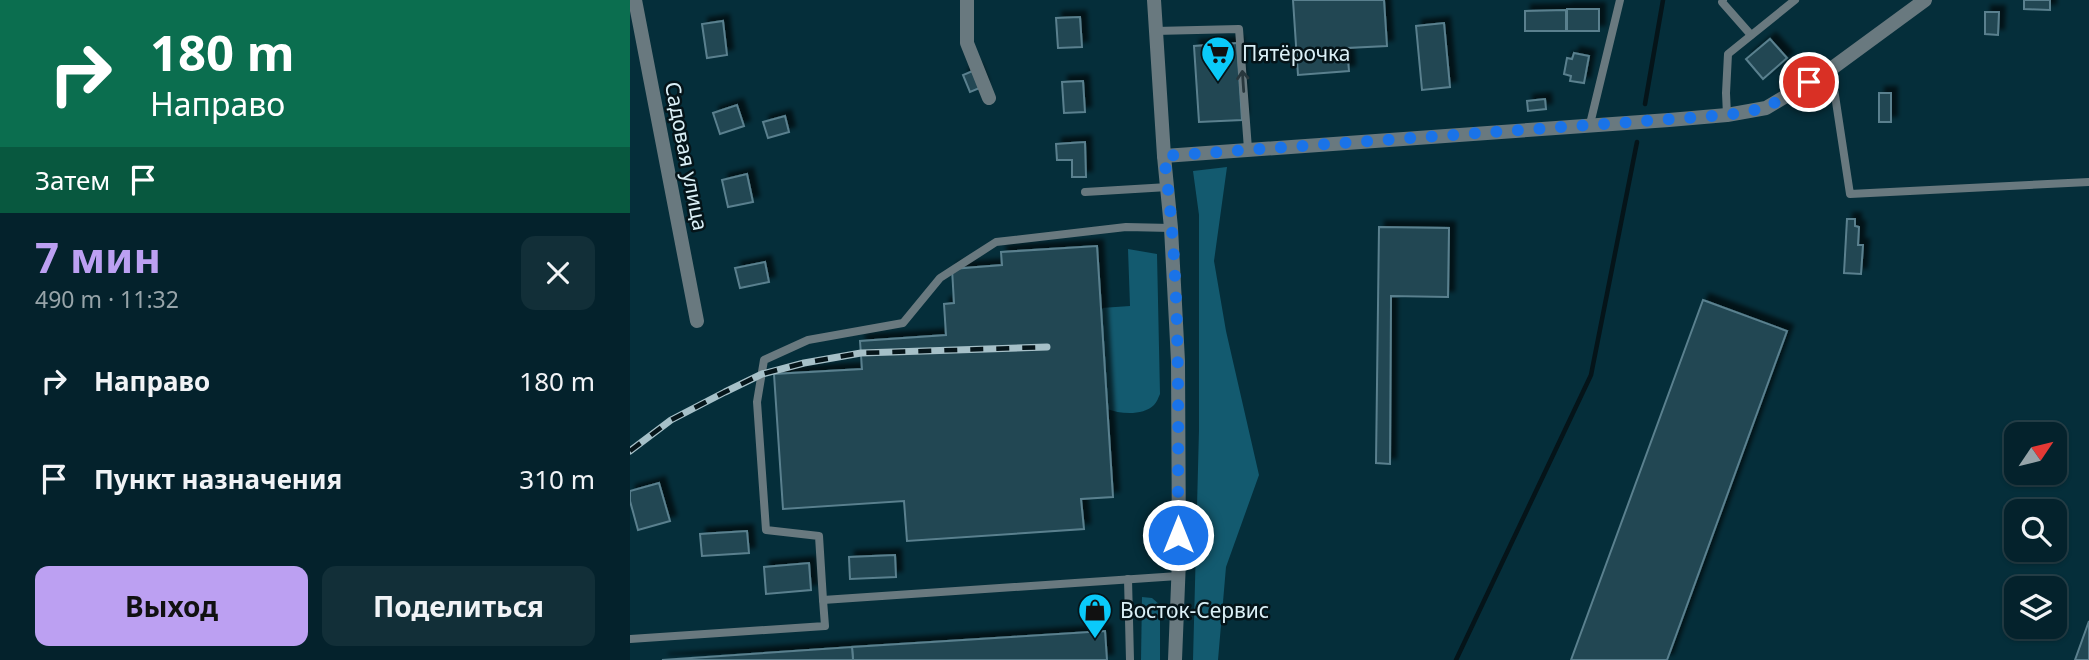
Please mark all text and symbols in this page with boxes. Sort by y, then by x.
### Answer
text: 180 m [150,19,295,85]
icon: right [35,28,126,119]
supermarket icon: Пятёрочка [1199,34,1237,83]
place label: Пятёрочка [1242,39,1350,67]
pin [1779,52,1839,112]
icon: arrive [1790,63,1828,101]
one-way arrow [1236,70,1249,93]
street label: Садовая улица [659,79,715,233]
text: Направо [150,82,285,125]
icon: arrive [124,161,162,199]
text: Затем [35,162,110,198]
text: 7 мин [35,228,161,285]
button: close [521,236,595,310]
text: 490 m · 11:32 [35,283,179,315]
icon: right [35,362,73,400]
text: Направо [94,363,210,399]
text: 180 m [519,363,595,399]
north arrow [2004,422,2067,485]
map controls [2004,422,2067,639]
icon: arrive [35,460,73,498]
text: Пункт назначения [94,461,342,497]
text: 310 m [519,461,595,497]
position arrow [1141,498,1215,572]
button: search [2004,499,2067,562]
button: Выход [35,566,308,646]
button: Поделиться [322,566,595,646]
button: layers [2004,576,2067,639]
shop icon: Восток-Сервис [1076,591,1114,640]
place label: Восток-Сервис [1120,596,1269,624]

